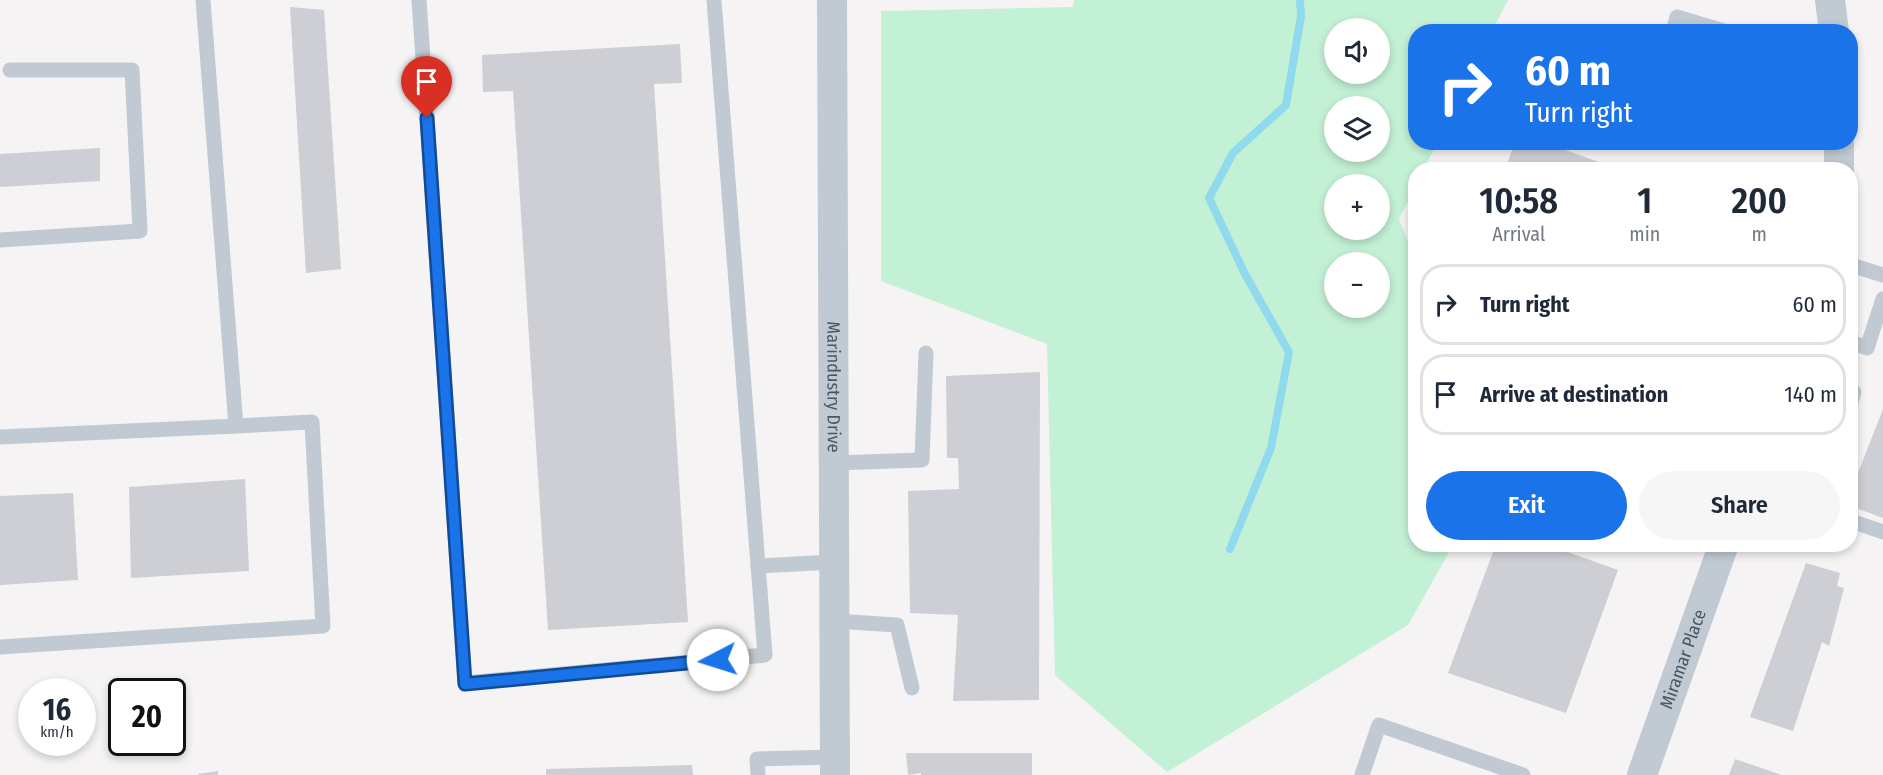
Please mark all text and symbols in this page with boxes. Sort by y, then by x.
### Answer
map controls [1324,18,1390,318]
button: sound [1324,18,1390,84]
text: 60 m [1525,46,1611,96]
icon: right [1426,48,1504,126]
pin [401,56,452,118]
icon: arrive [410,65,443,98]
button: layers [1324,96,1390,162]
text: Turn right [1525,97,1633,129]
button: + [1324,174,1390,240]
text: 10:58 [1479,179,1558,223]
text: 1 [1637,179,1652,223]
text: 200 [1731,179,1787,223]
text: Arrival [1492,222,1545,246]
text: min [1629,222,1660,246]
text: m [1751,222,1767,246]
button: − [1324,252,1390,318]
icon: right [1429,288,1462,321]
text: Turn right [1480,291,1569,318]
text: 60 m [1793,291,1837,318]
street label: Marindustry Drive [822,321,845,453]
icon: arrive [1429,378,1462,411]
text: Arrive at destination [1480,381,1668,408]
text: 140 m [1784,381,1837,408]
button: Exit [1426,471,1627,540]
button: Share [1639,471,1840,540]
street label: Miramar Place [1655,606,1711,712]
position arrow [686,628,750,692]
speed limit sign: 20 [108,678,186,756]
text: 16 [43,692,71,728]
text: km/h [40,723,74,741]

